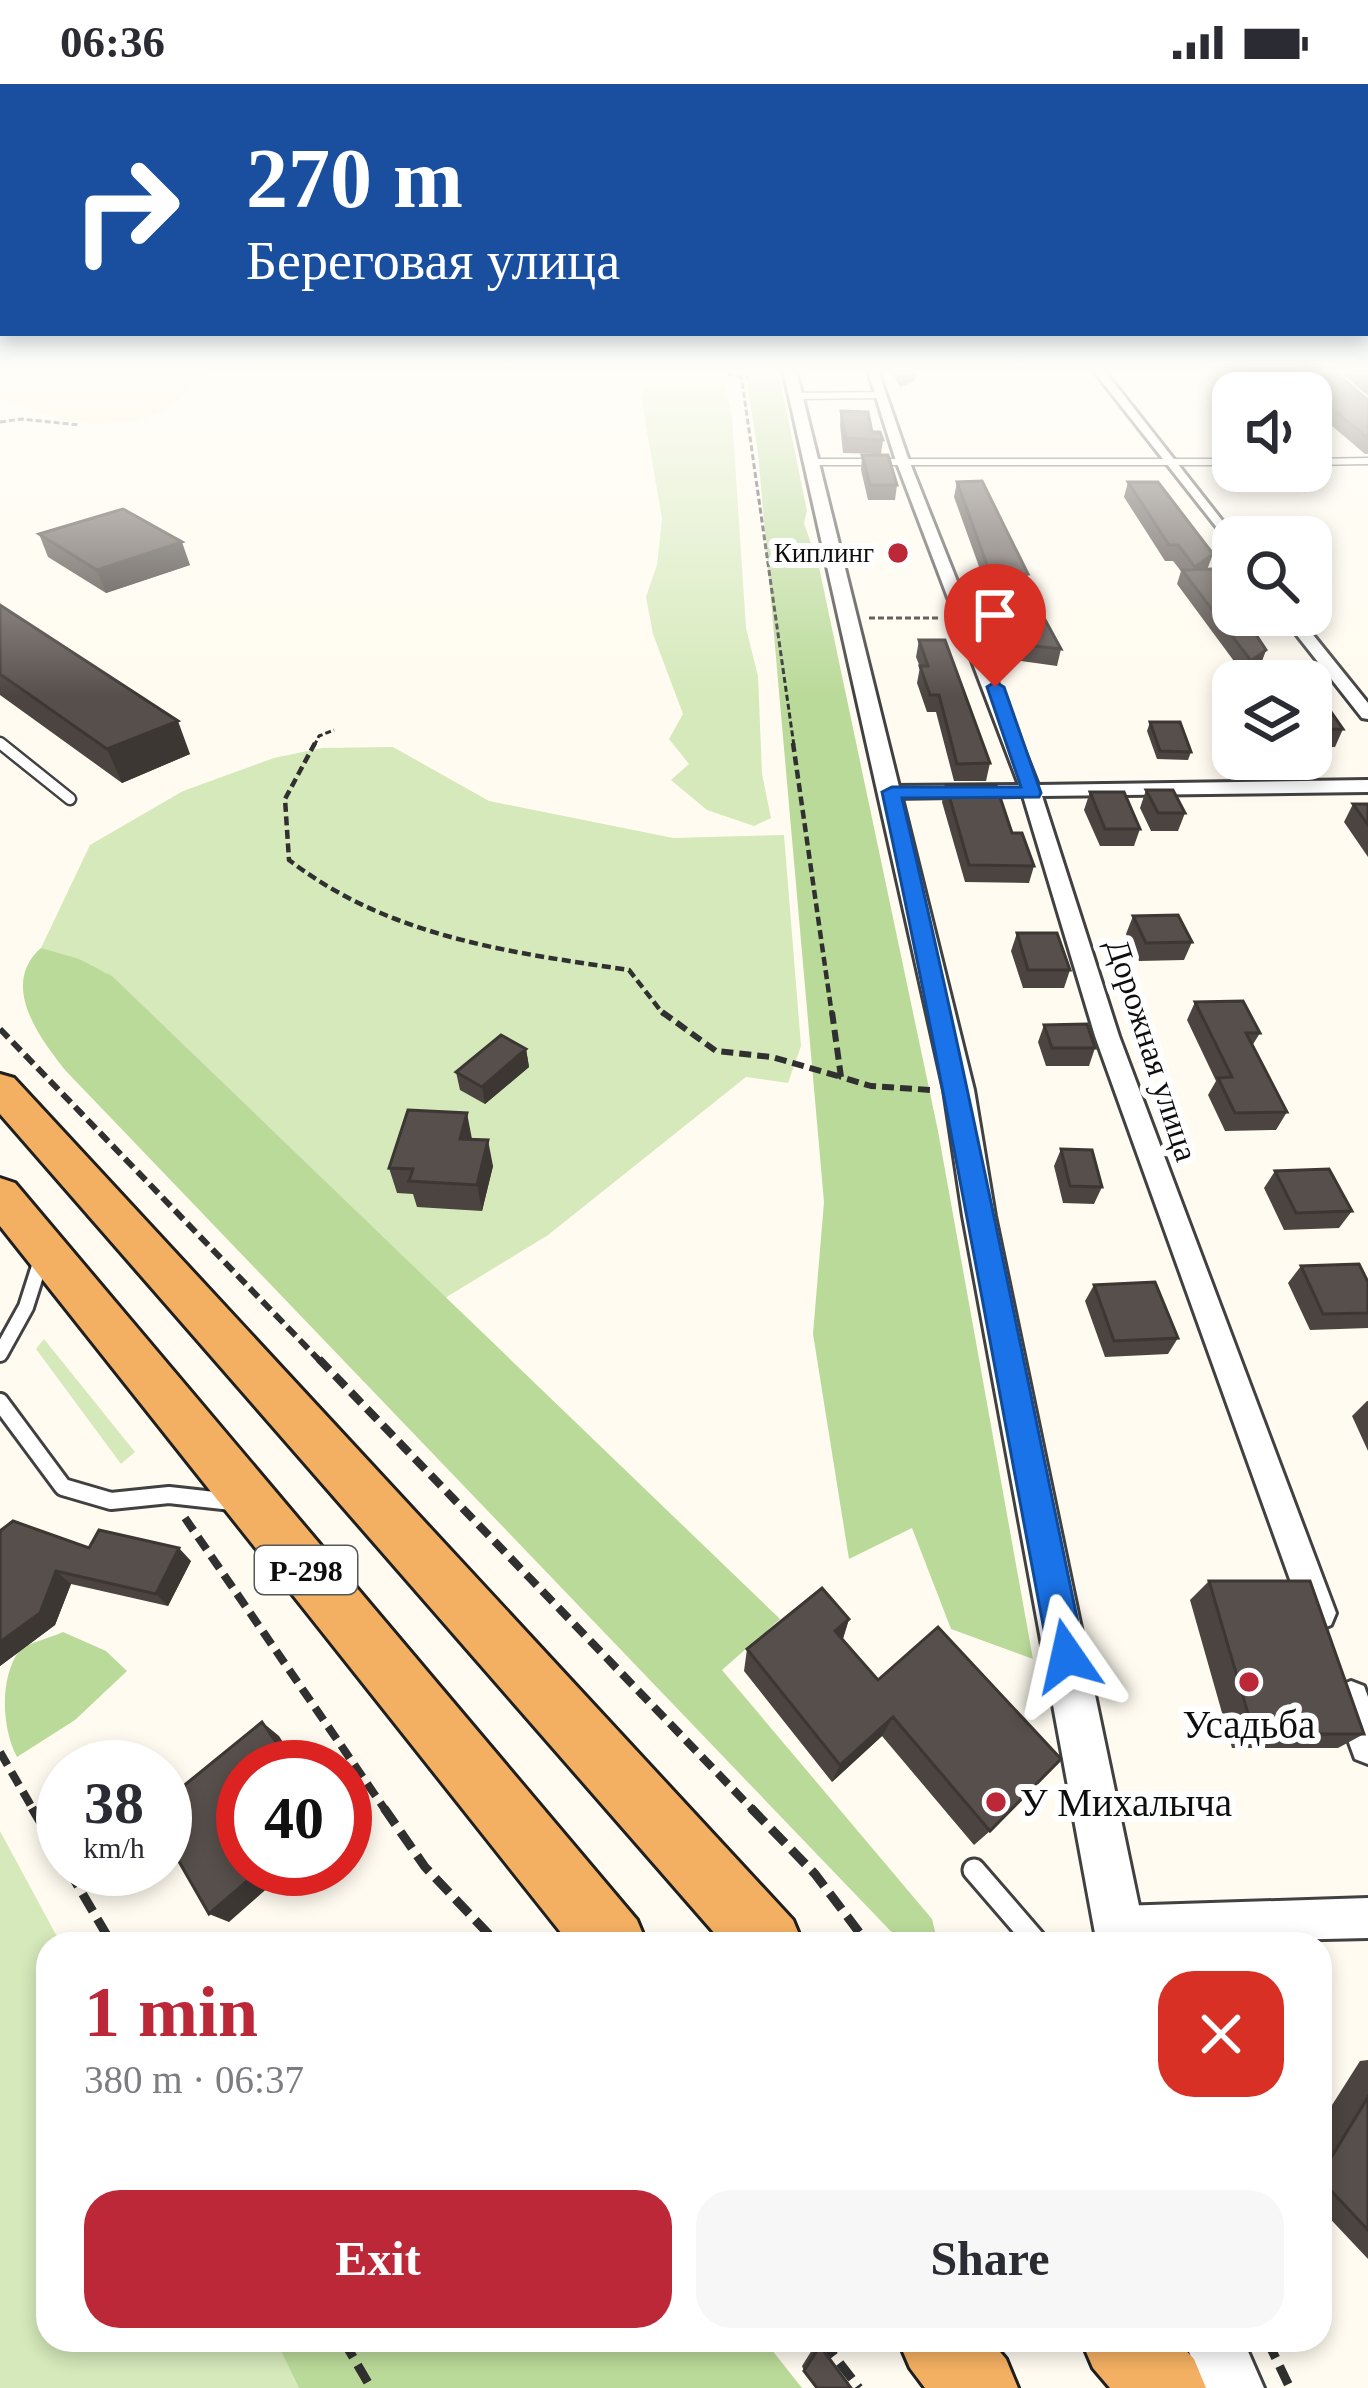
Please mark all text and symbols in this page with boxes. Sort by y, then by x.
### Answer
text: 06:36 [60,17,165,67]
icon: right [48,132,204,288]
text: 270 m [246,132,463,225]
text: Береговая улица [246,231,620,291]
map controls [1212,372,1332,780]
button: sound [1212,372,1332,492]
button: search [1212,516,1332,636]
place label: Киплинг [774,538,874,568]
marker: Киплинг [885,540,911,566]
pin [944,564,1046,687]
icon: arrive [962,582,1028,648]
button: layers [1212,660,1332,780]
street label: Дорожная улица [1099,934,1205,1166]
road number: Р-298 [255,1546,357,1594]
position arrow [1004,1593,1130,1719]
marker: Усадьба [1236,1669,1262,1695]
place label: Усадьба [1183,1703,1315,1746]
speed limit sign: 40 [216,1740,372,1896]
text: 38 [84,1770,144,1836]
place label: У Михалыча [1020,1781,1232,1824]
marker: У Михалыча [983,1789,1009,1815]
text: km/h [83,1831,145,1864]
button: close [1158,1971,1284,2097]
text: 1 min [84,1972,258,2052]
text: 380 m · 06:37 [84,2058,304,2101]
button: Exit [84,2190,672,2328]
button: Share [696,2190,1284,2328]

